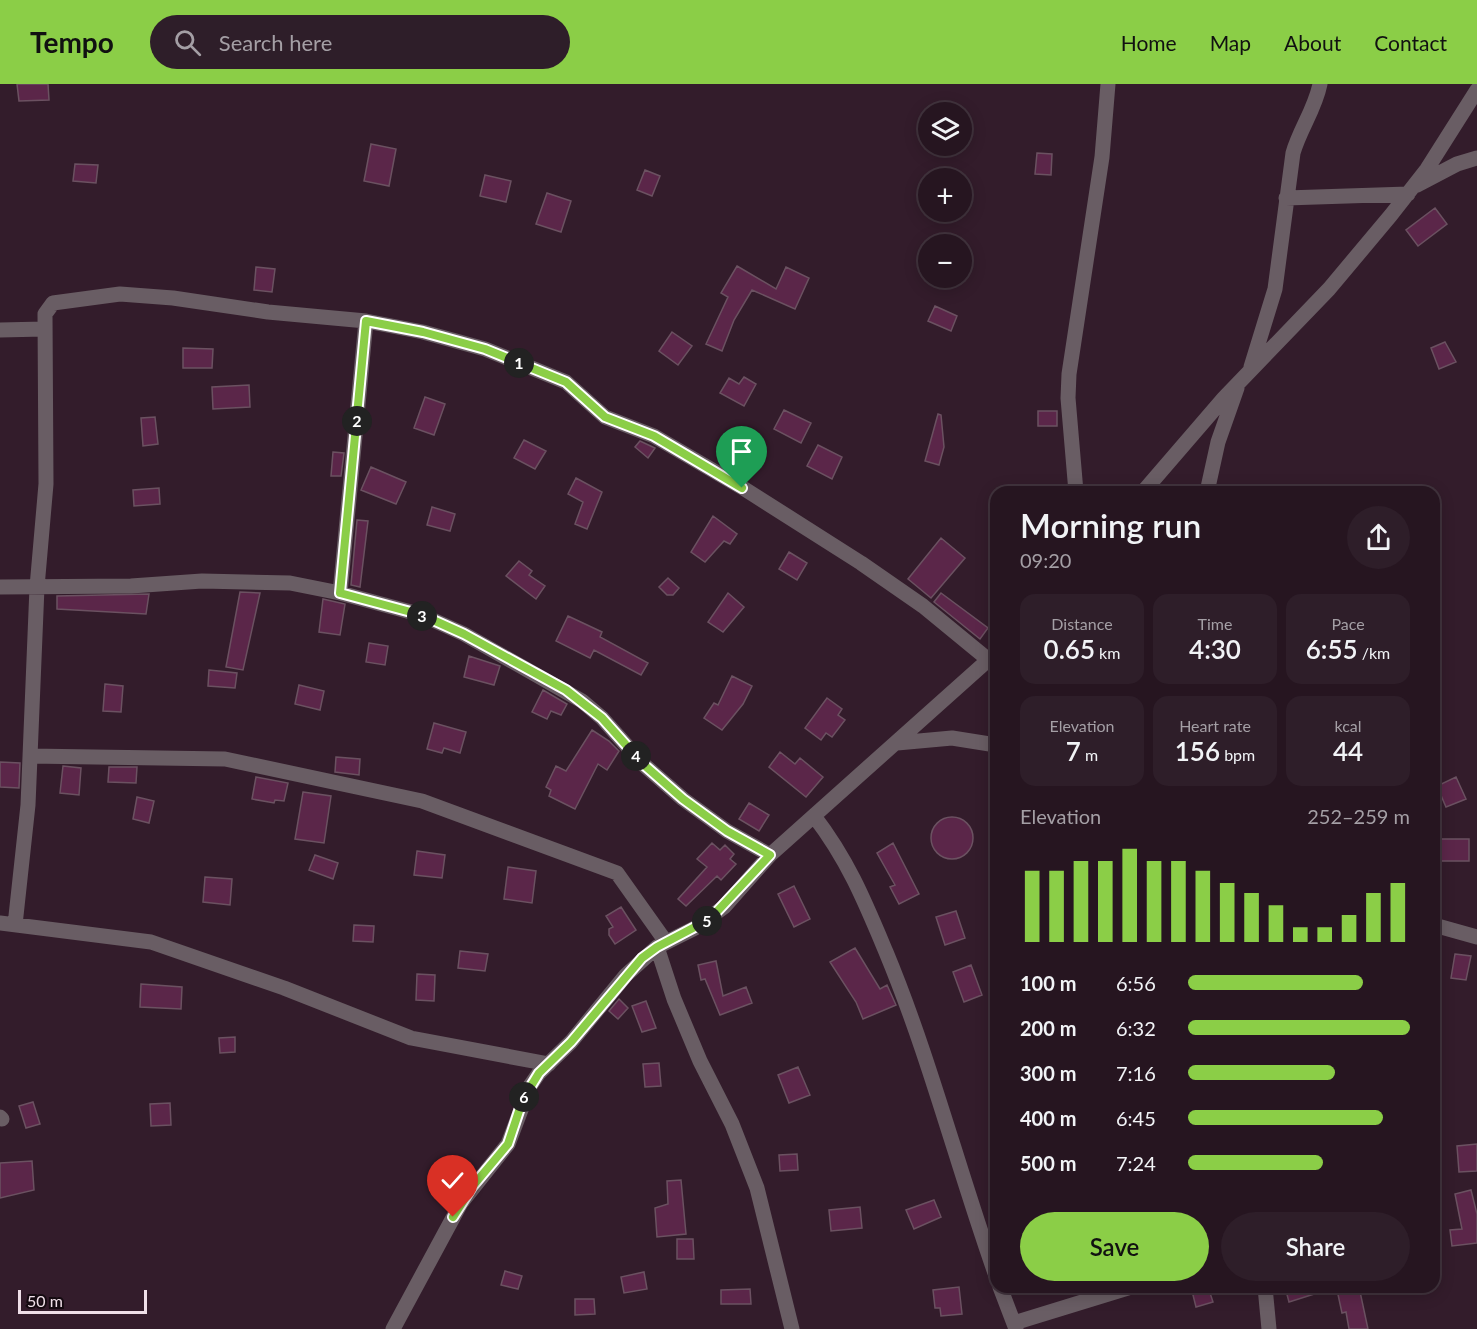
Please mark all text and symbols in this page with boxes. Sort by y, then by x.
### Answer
search box [150,15,570,69]
text: Tempo [30,25,114,59]
icon: search [171,26,204,59]
text: Search here [219,29,332,56]
text: Home [1121,30,1177,55]
text: Map [1210,30,1251,55]
text: About [1284,30,1341,55]
text: Contact [1374,30,1447,55]
map controls [918,102,972,288]
button: layers [918,102,972,156]
button: + [918,168,972,222]
button: − [918,234,972,288]
pin: 1 [504,348,534,378]
text: 1 [514,353,524,372]
pin: 2 [342,406,372,436]
text: 2 [352,411,362,430]
pin [716,426,767,488]
icon: arrive [725,435,758,468]
text: Morning run [1020,505,1201,545]
button: share [1347,506,1410,569]
text: 09:20 [1020,548,1071,572]
pin: 3 [407,601,437,631]
text: 3 [417,606,427,625]
text: Distance [1051,614,1113,633]
text: Time [1198,614,1232,633]
text: Pace [1331,614,1365,633]
text: 0.65 [1044,633,1095,665]
text: 4:30 [1189,633,1241,665]
text: 6:55 [1306,633,1358,665]
text: km [1095,643,1120,662]
text: /km [1358,643,1390,662]
text: Elevation [1050,716,1115,735]
text: Heart rate [1179,716,1251,735]
text: kcal [1334,716,1362,735]
text: 7 [1066,735,1081,767]
text: 156 [1175,735,1220,767]
text: 44 [1333,735,1363,767]
pin: 4 [621,741,651,771]
text: m [1081,745,1098,764]
text: bpm [1220,745,1255,764]
text: 4 [631,746,641,765]
text: Elevation [1020,804,1101,828]
text: 252–259 m [1307,804,1410,828]
pin: 5 [692,906,722,936]
text: 5 [702,911,712,930]
text: 100 m [1020,971,1076,995]
text: 6:56 [1116,971,1156,995]
text: 200 m [1020,1016,1076,1040]
text: 6:32 [1116,1016,1156,1040]
text: 300 m [1020,1061,1076,1085]
text: 7:16 [1116,1061,1156,1085]
pin: 6 [509,1082,539,1112]
text: 6 [519,1087,529,1106]
text: 400 m [1020,1106,1076,1130]
text: 6:45 [1116,1106,1156,1130]
text: 500 m [1020,1151,1076,1175]
text: 7:24 [1116,1151,1156,1175]
pin [427,1155,478,1217]
icon: check [436,1164,469,1197]
button: Save [1020,1212,1209,1281]
button: Share [1221,1212,1410,1281]
scale bar [18,1287,147,1314]
text: 50 m [27,1291,63,1310]

